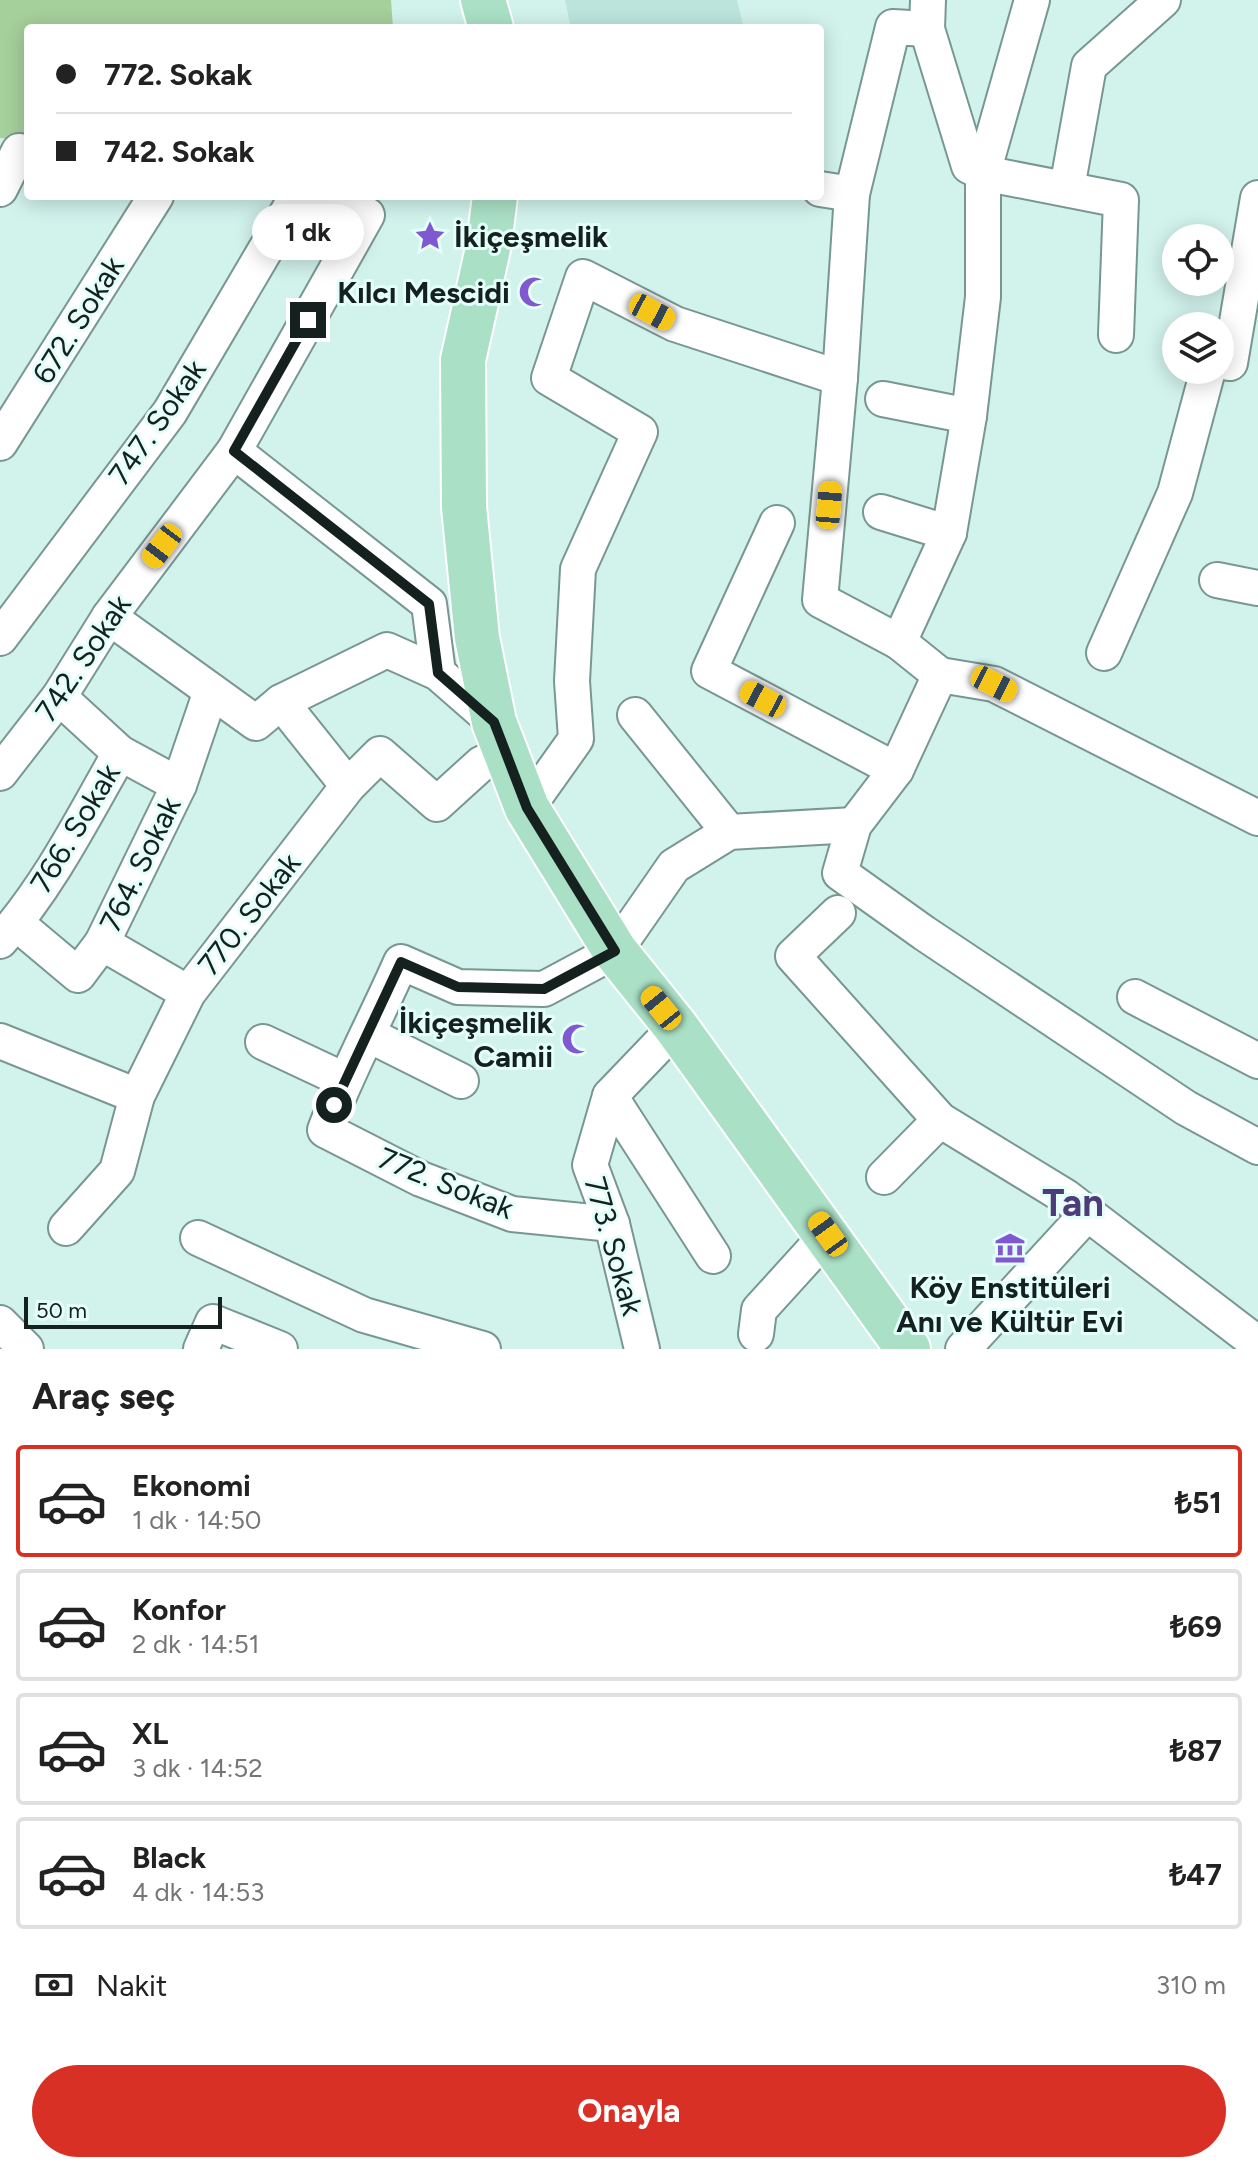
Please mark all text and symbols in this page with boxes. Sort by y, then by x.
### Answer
text: 772. Sokak [104,56,252,93]
text: 742. Sokak [104,133,255,170]
callout: 1 dk [252,204,364,260]
text: 1 dk [285,216,331,248]
place label: İkiçeşmelik [454,218,608,255]
place icon: İkiçeşmelik [413,219,447,253]
map controls [1162,224,1234,384]
button: locate [1162,224,1234,296]
street label: 672. Sokak [24,249,132,391]
place label: Kılcı Mescidi [337,274,510,311]
mosque icon: Kılcı Mescidi [517,275,551,309]
car [625,290,679,334]
route end [290,302,326,338]
button: layers [1162,312,1234,384]
street label: 747. Sokak [100,352,214,492]
car [815,480,843,530]
car [138,520,186,572]
street label: 742. Sokak [27,587,139,728]
car [967,662,1021,706]
car [736,677,790,721]
street label: 766. Sokak [22,757,128,899]
street label: 764. Sokak [92,790,189,937]
street label: 770. Sokak [190,845,308,983]
car [637,982,685,1034]
place label: İkiçeşmelik Camii [399,1004,553,1075]
mosque icon: İkiçeşmelik Camii [560,1022,594,1056]
route start [316,1087,352,1123]
street label: 772. Sokak [373,1139,519,1227]
street label: 773. Sokak [577,1173,651,1320]
district label: Tan [1042,1180,1104,1226]
car [804,1208,852,1260]
museum icon: Köy Enstitüleri Anı ve Kültür Evi [993,1231,1027,1265]
place label: Köy Enstitüleri Anı ve Kültür Evi [896,1269,1124,1340]
scale bar [24,1293,222,1329]
text: 50 m [36,1297,87,1324]
text: Araç seç [32,1375,175,1418]
icon: car [36,1465,108,1537]
text: Ekonomi [132,1467,251,1504]
text: ₺51 [1175,1484,1222,1521]
text: 1 dk · 14:50 [132,1504,262,1536]
icon: car [36,1589,108,1661]
text: Konfor [132,1591,226,1628]
text: ₺69 [1170,1608,1222,1645]
text: 2 dk · 14:51 [132,1628,259,1660]
icon: car [36,1713,108,1785]
text: XL [132,1715,168,1752]
text: ₺87 [1170,1732,1222,1769]
text: 3 dk · 14:52 [132,1752,263,1784]
icon: car [36,1837,108,1909]
text: Black [132,1839,206,1876]
text: ₺47 [1169,1856,1222,1893]
text: 4 dk · 14:53 [132,1876,264,1908]
icon: cash [32,1963,76,2007]
text: Nakit [96,1967,167,2004]
text: 310 m [1156,1969,1226,2001]
button: Onayla [32,2065,1226,2157]

